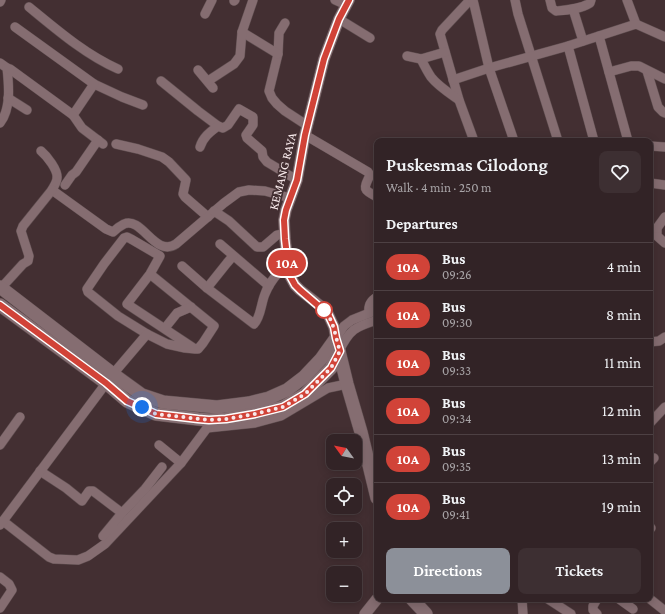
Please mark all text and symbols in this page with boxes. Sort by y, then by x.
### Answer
street label: KEMANG RAYA [266,130,300,211]
button: heart [599,151,641,193]
text: Puskesmas Cilodong [386,154,548,175]
text: Walk · 4 min · 250 m [386,180,491,195]
text: Departures [386,216,458,232]
line badge: 10A [264,250,310,276]
text: Bus [442,251,465,267]
text: 10A [276,255,298,271]
text: 10A [397,259,419,275]
text: 4 min [606,259,641,275]
text: 09:26 [442,267,472,282]
text: Bus [442,299,465,315]
unlabelled marker [315,301,333,319]
text: 10A [397,307,419,323]
text: 8 min [606,307,641,323]
text: 09:30 [442,315,472,330]
text: Bus [442,347,465,363]
text: 10A [397,355,419,371]
text: 11 min [604,355,641,371]
text: 09:33 [442,363,471,378]
text: Bus [442,395,465,411]
your location [132,397,152,417]
text: 10A [397,403,419,419]
text: 12 min [602,403,641,419]
text: 09:34 [442,411,472,426]
north arrow [326,434,362,470]
map controls [326,434,362,602]
text: Bus [442,443,465,459]
text: 10A [397,451,419,467]
text: 13 min [602,451,641,467]
text: 09:35 [442,459,471,474]
button: locate [326,478,362,514]
text: Bus [442,491,465,507]
text: 10A [397,499,419,515]
text: 19 min [602,499,641,515]
text: 09:41 [442,507,470,522]
button: + [326,522,362,558]
button: Directions [386,548,510,594]
button: Tickets [518,548,641,594]
button: − [326,566,362,602]

